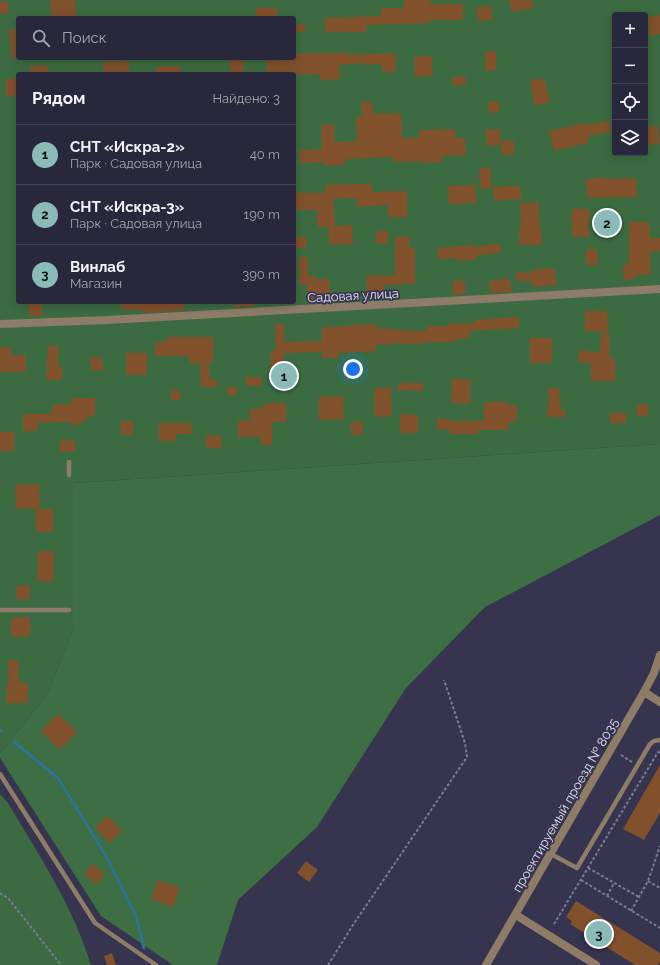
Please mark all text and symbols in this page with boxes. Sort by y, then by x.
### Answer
map controls [612,12,648,156]
button: + [612,12,648,48]
search box [16,16,296,60]
icon: search [30,27,52,49]
text: Поиск [62,29,107,47]
button: − [612,48,648,84]
button: locate [612,84,648,120]
text: Рядом [32,88,85,108]
text: Найдено: 3 [212,91,280,106]
button: layers [612,120,648,156]
text: СНТ «Искра-2» [70,138,185,156]
text: 1 [42,147,48,162]
text: 40 m [250,147,280,162]
text: Парк · Садовая улица [70,156,202,171]
text: СНТ «Искра-3» [70,198,184,216]
text: 2 [41,207,49,222]
text: 190 m [244,207,280,222]
pin: 2 [594,208,620,238]
text: Парк · Садовая улица [70,216,202,231]
text: Винлаб [70,258,125,276]
text: 3 [41,267,49,282]
text: 390 m [242,267,280,282]
text: Магазин [70,276,122,291]
street label: Садовая улица [307,286,399,305]
your location [343,359,363,379]
pin: 1 [271,361,297,391]
street label: проектируемый проезд № 8035 [509,716,621,895]
pin: 3 [586,919,612,949]

